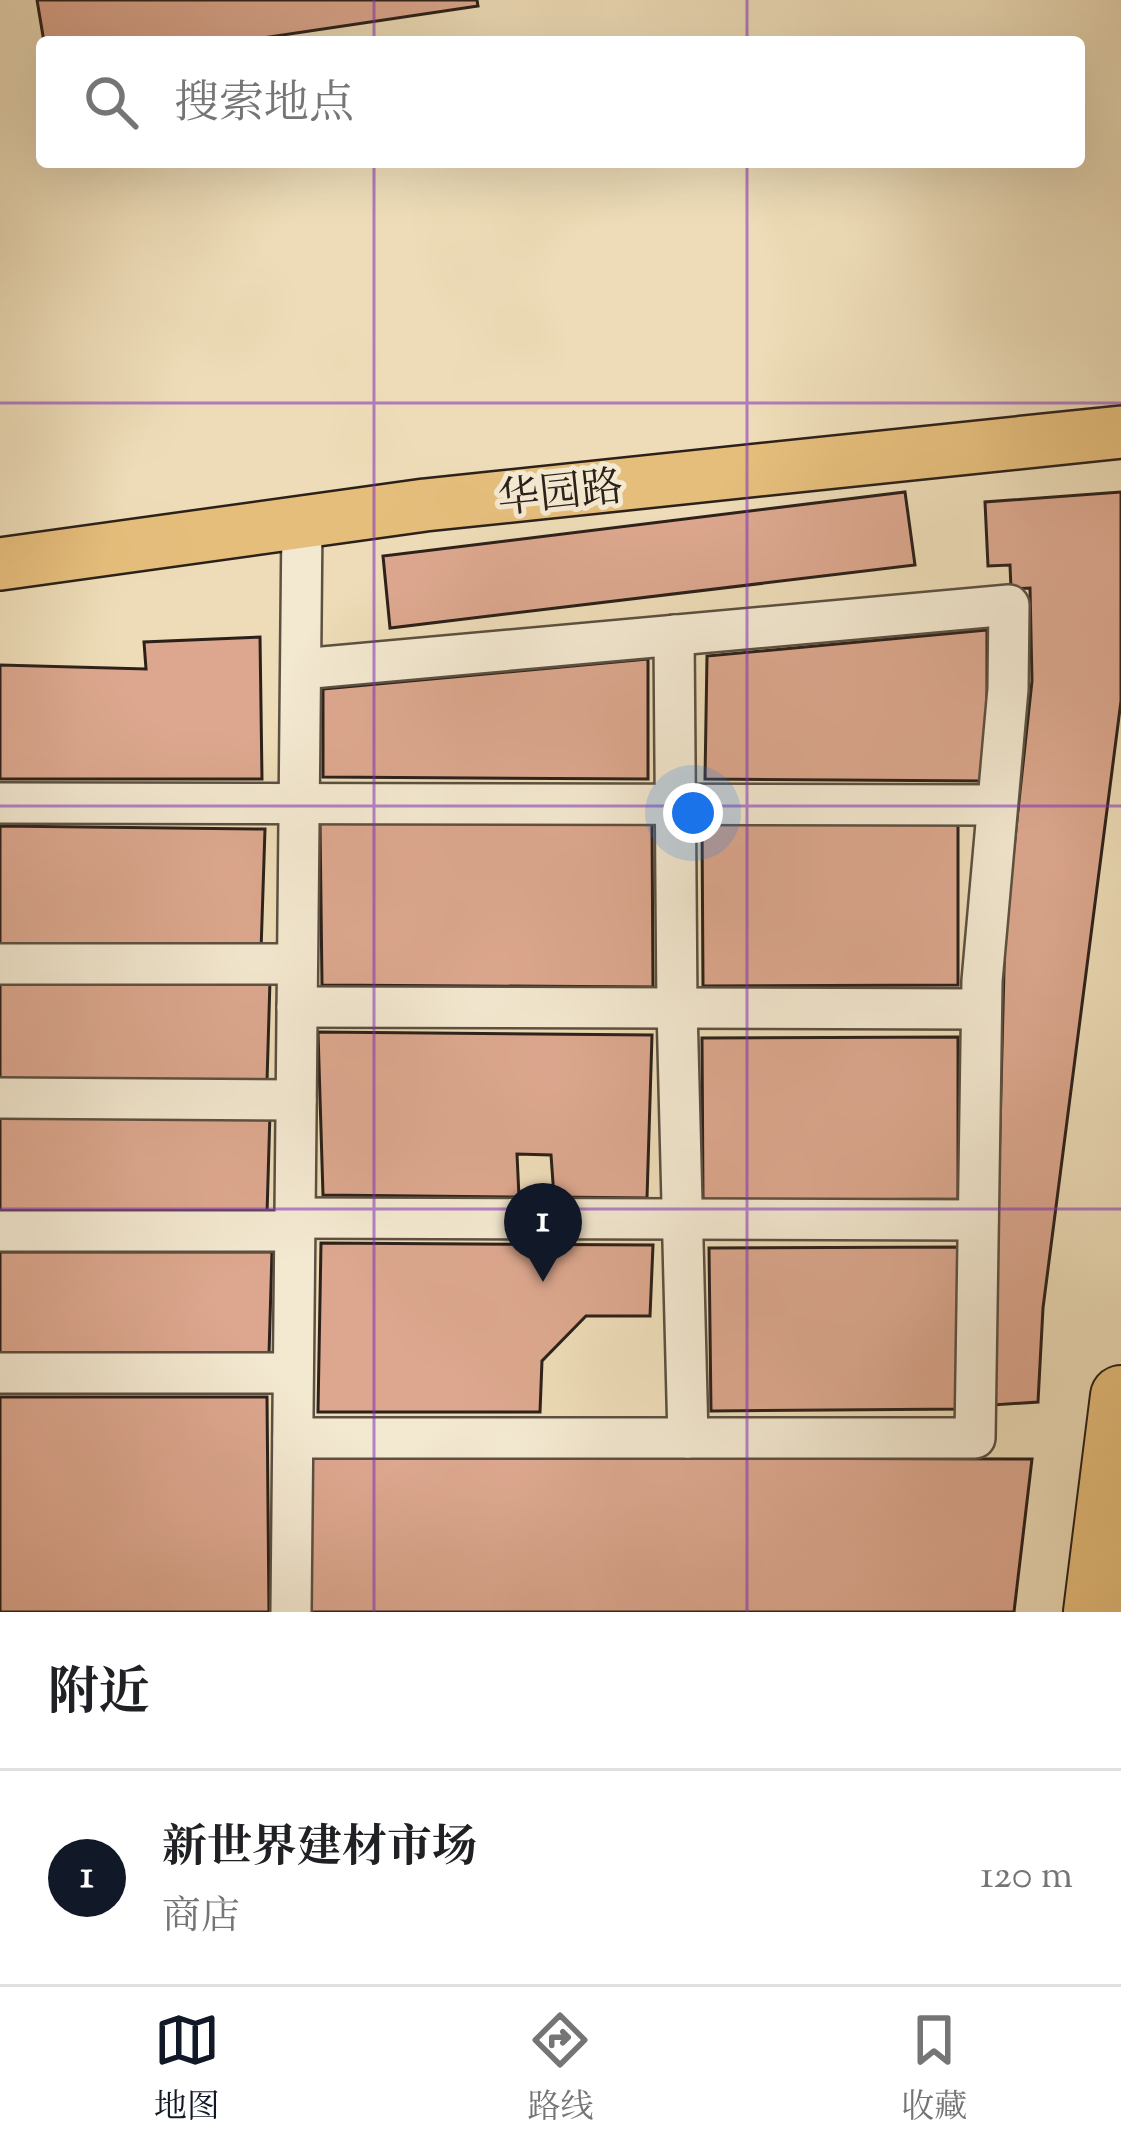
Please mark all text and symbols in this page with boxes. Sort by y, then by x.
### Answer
search box [36,36,1085,168]
icon: search [78,69,144,135]
text: 搜索地点 [174,74,354,139]
street label: 华园路 [495,460,626,532]
your location [663,783,723,843]
pin: 1 [504,1183,582,1282]
text: 附近 [48,1659,150,1732]
text: 新世界建材市场 [162,1818,477,1883]
text: 1 [80,1850,94,1906]
text: 120 m [980,1850,1073,1906]
text: 商店 [162,1891,240,1947]
tab: 地图 [154,2007,220,2133]
tab: 路线 [527,2007,593,2133]
tab: 收藏 [901,2007,967,2133]

